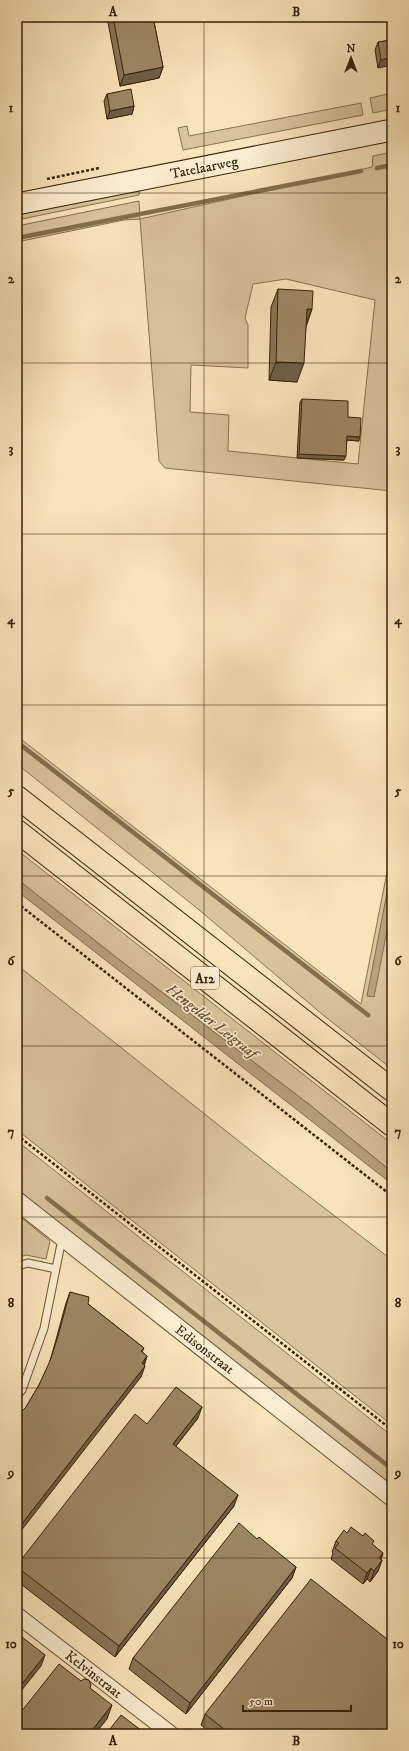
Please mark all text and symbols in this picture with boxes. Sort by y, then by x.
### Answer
text: A [108,4,118,20]
text: B [292,4,300,20]
north arrow [331,38,371,78]
text: N [346,42,356,56]
text: 1 [9,100,14,116]
text: 1 [396,100,401,116]
street label: Tatelaarweg [169,153,240,183]
text: 2 [8,271,15,287]
text: 2 [395,271,402,287]
text: 3 [9,441,14,457]
text: 3 [396,441,401,457]
text: 4 [6,612,15,629]
text: 4 [393,612,402,629]
text: 5 [7,783,15,799]
text: 5 [394,783,402,799]
text: 6 [8,953,16,969]
text: 6 [395,953,403,969]
road number: A12 [191,967,219,989]
water label: Hengelder Leigraaf [161,979,264,1066]
text: 7 [8,1124,15,1140]
text: 7 [395,1124,402,1140]
text: 8 [8,1295,15,1311]
text: 8 [395,1295,402,1311]
street label: Edisonstraat [171,1321,238,1379]
text: 9 [7,1465,14,1481]
text: 9 [394,1465,401,1481]
text: 10 [5,1636,17,1652]
text: 10 [392,1636,404,1652]
street label: Kelvinstraat [61,1647,126,1703]
scale bar [243,1687,351,1713]
text: 50 m [249,1694,273,1709]
text: A [108,1733,118,1749]
text: B [292,1733,300,1749]

